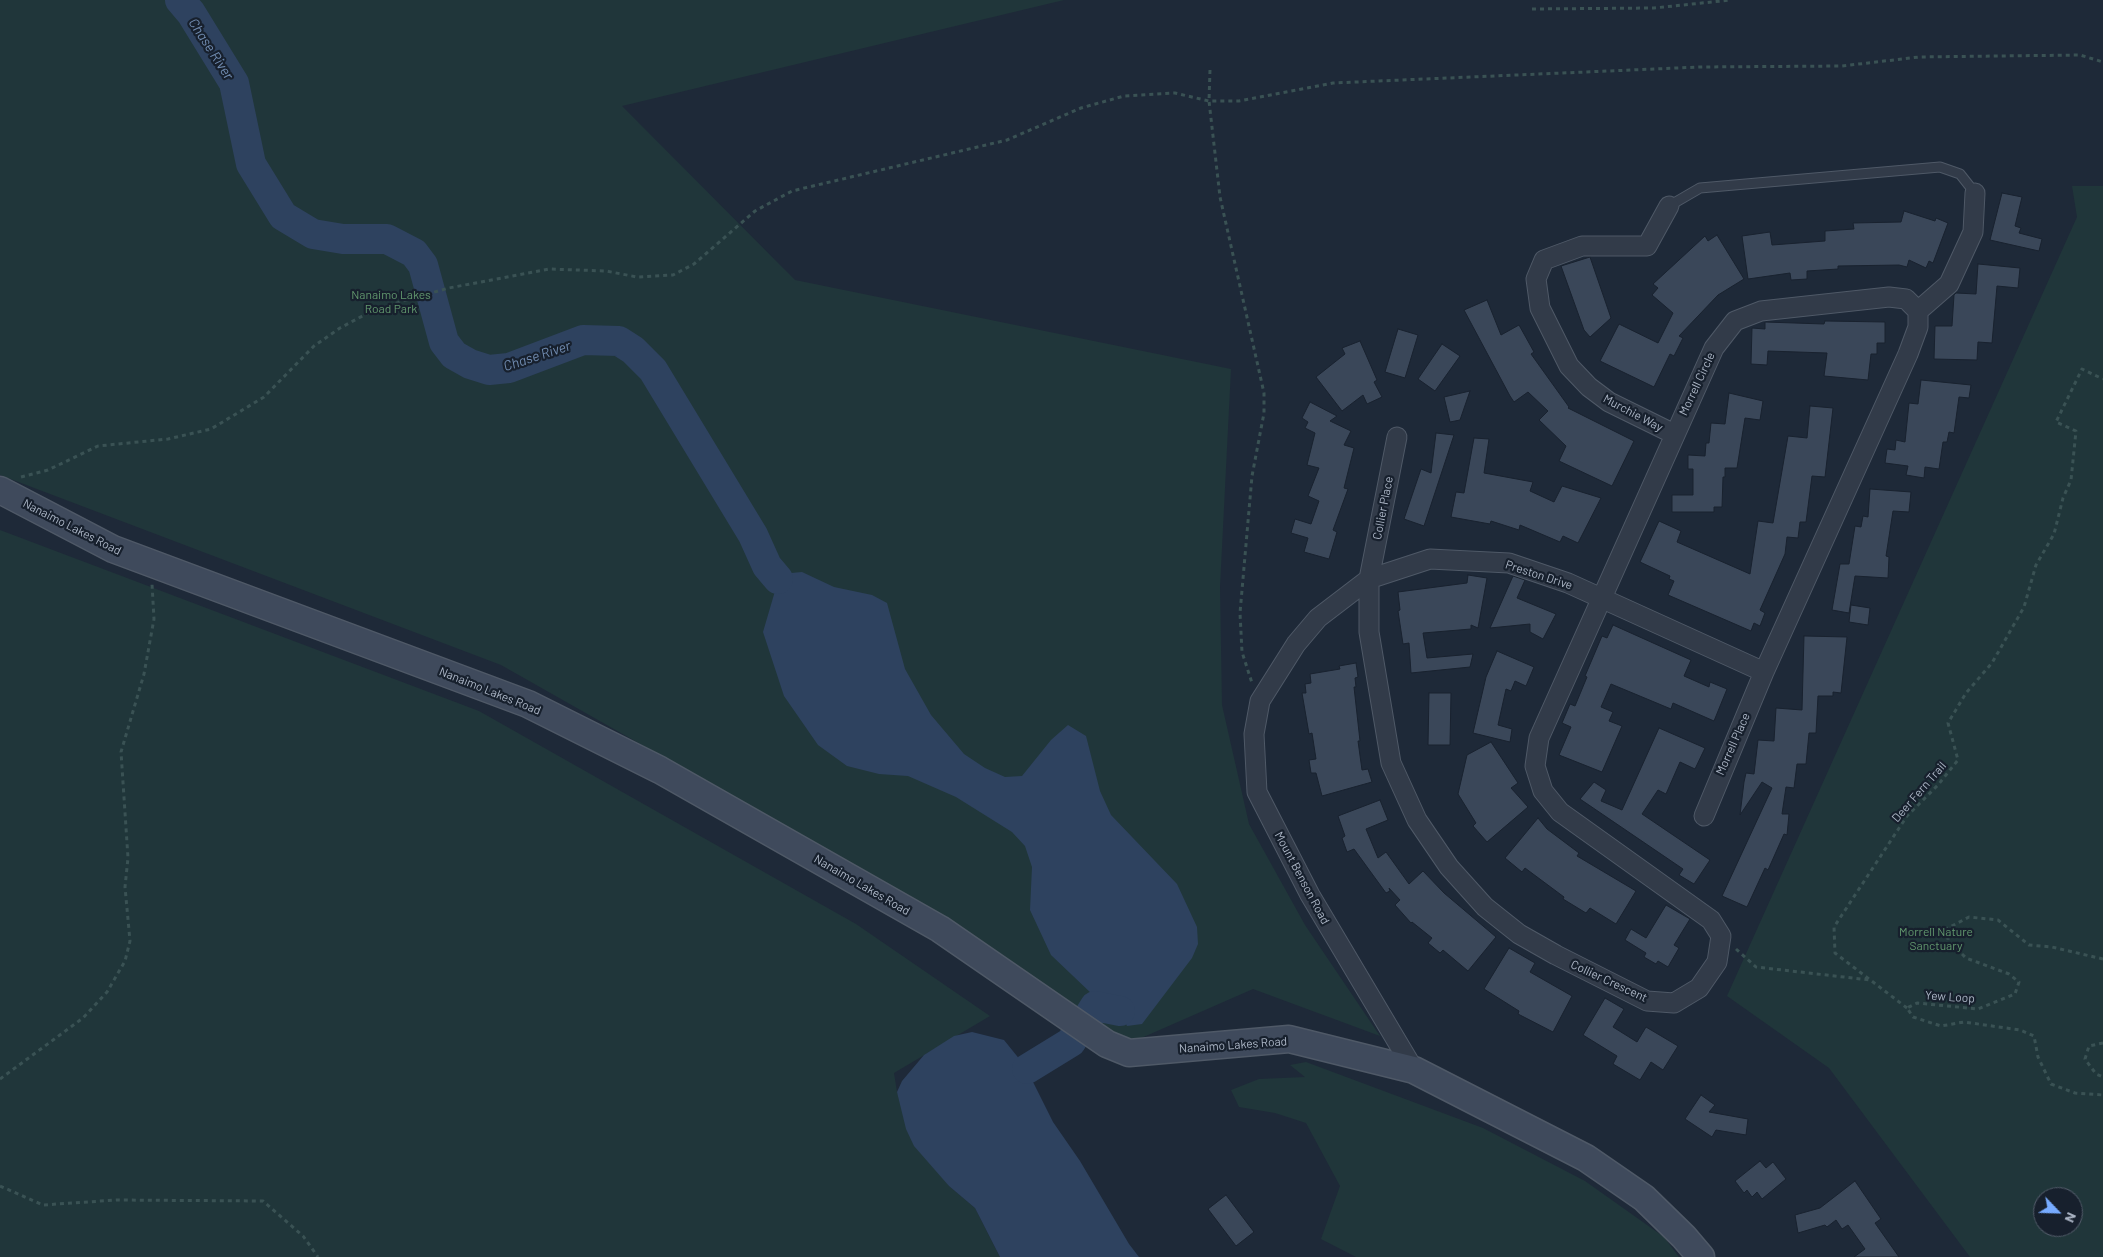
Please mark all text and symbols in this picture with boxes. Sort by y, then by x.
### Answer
water label: Chase River [185,15,237,83]
park label: Nanaimo Lakes Road Park [351,288,431,316]
water label: Chase River [501,337,573,375]
street label: Morrell Circle [1676,350,1718,418]
street label: Murchie Way [1601,391,1665,435]
street label: Collier Place [1370,475,1396,541]
street label: Nanaimo Lakes Road [20,496,124,558]
street label: Preston Drive [1504,557,1574,593]
street label: Nanaimo Lakes Road [437,664,543,718]
street label: Morrell Place [1713,711,1753,777]
street label: Deer Fern Trail [1889,759,1949,825]
street label: Mount Benson Road [1271,829,1333,927]
street label: Nanaimo Lakes Road [811,852,913,918]
park label: Morrell Nature Sanctuary [1899,925,1973,953]
street label: Collier Crescent [1569,957,1649,1005]
street label: Yew Loop [1925,988,1975,1006]
street label: Nanaimo Lakes Road [1178,1034,1288,1056]
north arrow [2033,1187,2083,1237]
text: N [2062,1210,2081,1226]

